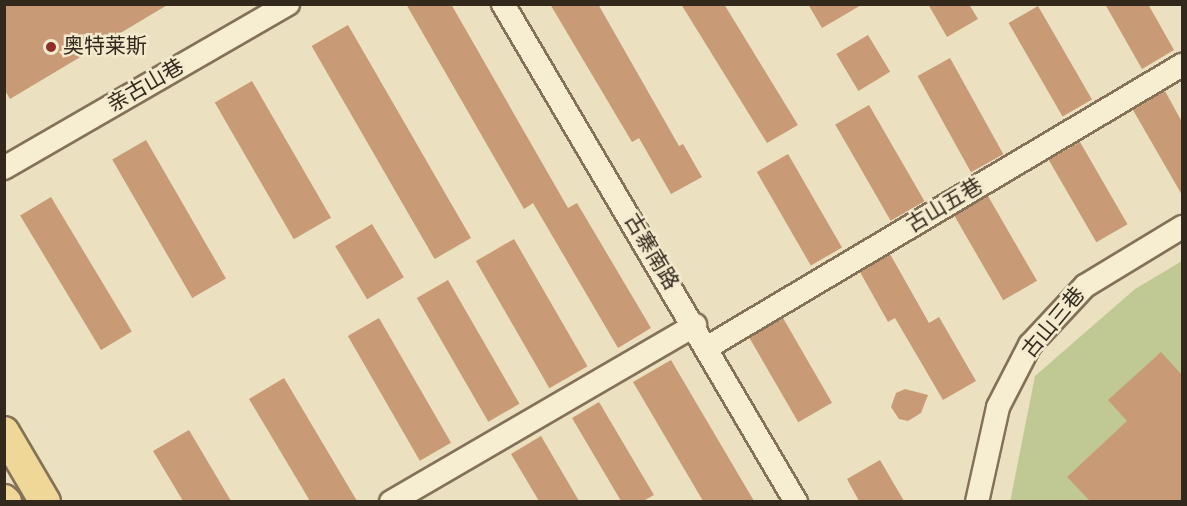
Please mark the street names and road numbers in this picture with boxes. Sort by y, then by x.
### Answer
street label: 亲古山巷 [103,54,189,118]
street label: 古山五巷 [903,174,987,238]
street label: 古寨南路 [619,210,683,294]
street label: 古山三巷 [1017,283,1091,363]

